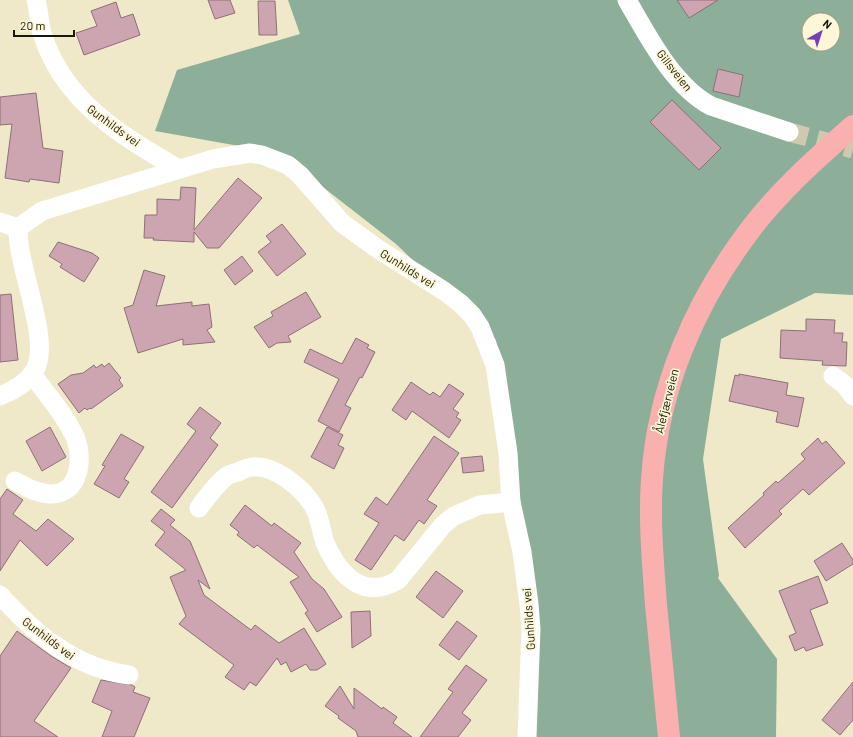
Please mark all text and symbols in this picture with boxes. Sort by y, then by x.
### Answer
scale bar [14,12,74,38]
north arrow [801,12,841,52]
text: N [821,16,835,31]
text: 20 m [20,18,46,32]
street label: Gillsveien [654,46,696,94]
street label: Gunhilds vei [85,101,143,149]
street label: Gunhilds vei [378,246,438,290]
street label: Ålefjærveien [651,367,681,435]
street label: Gunhilds vei [519,587,537,651]
street label: Gunhilds vei [20,614,78,662]

